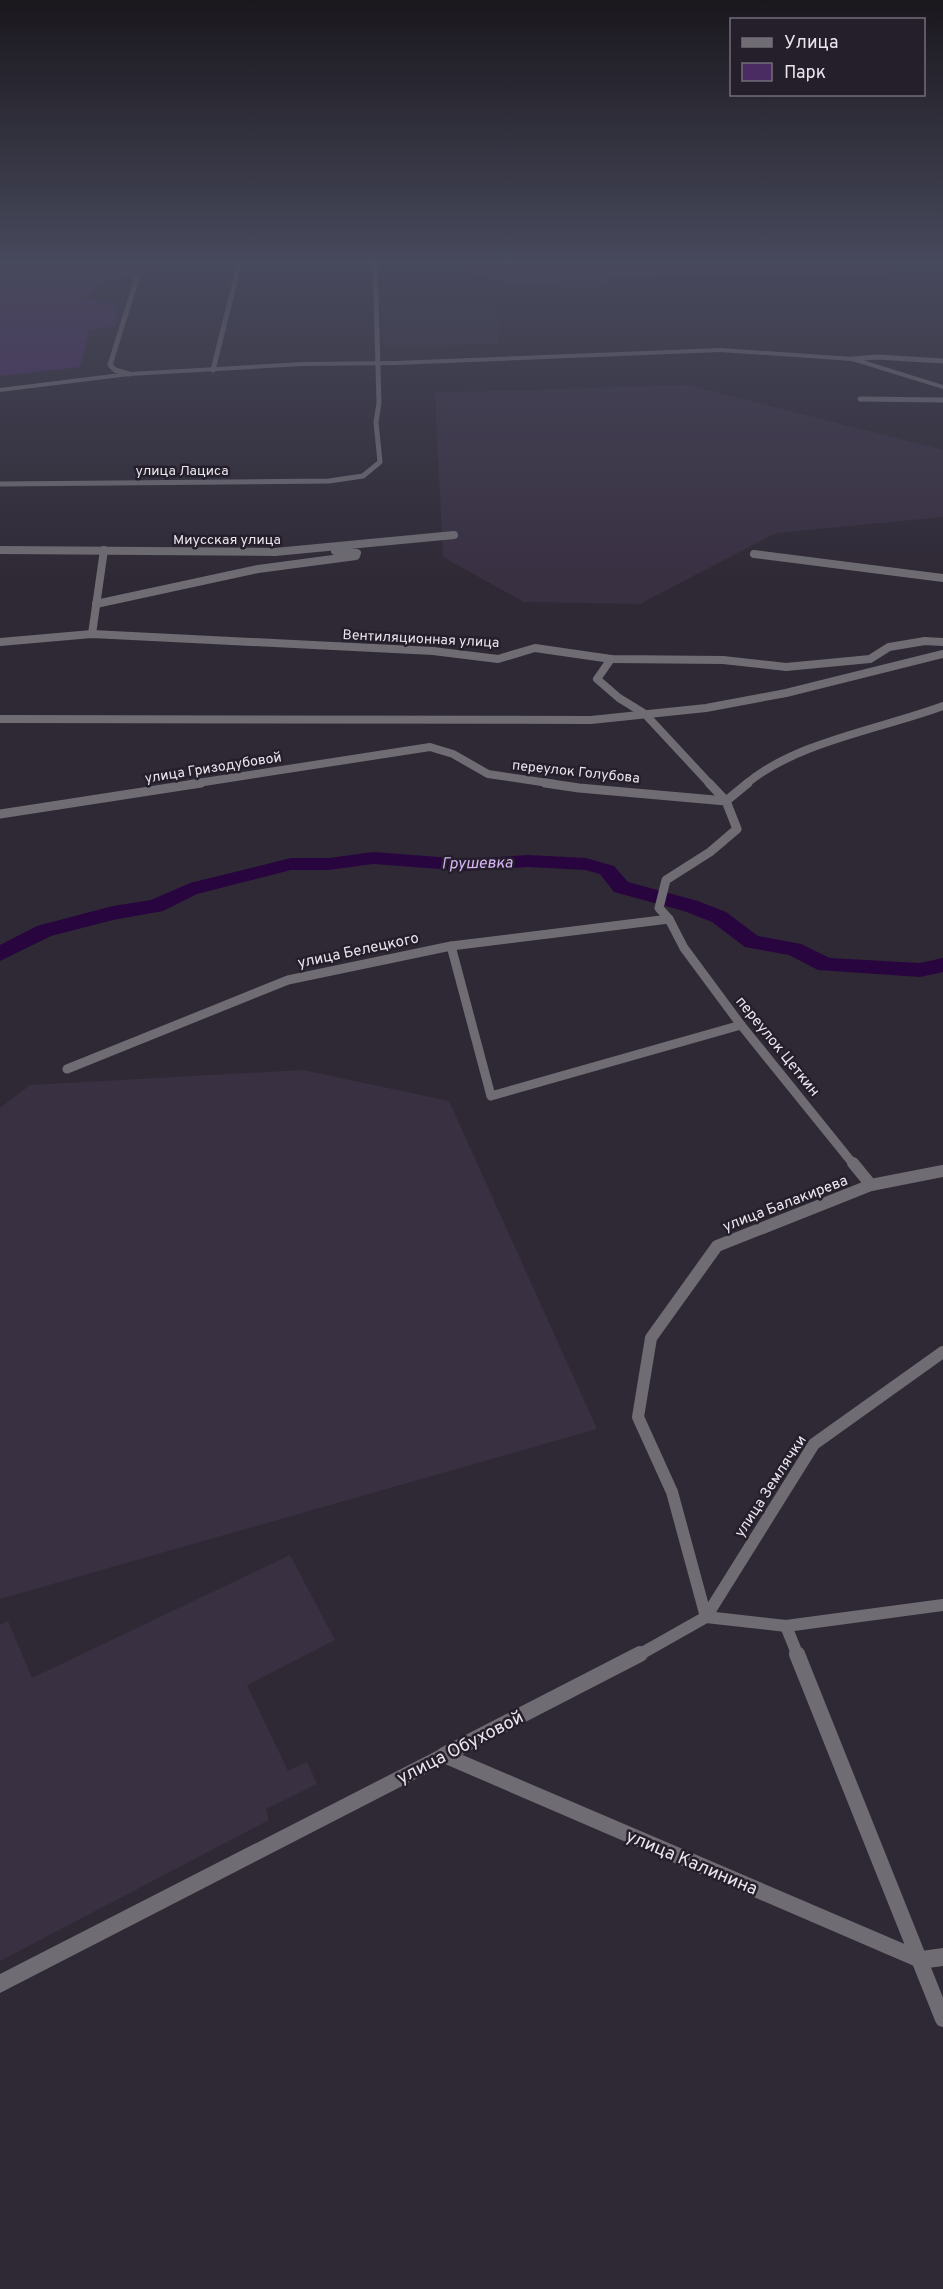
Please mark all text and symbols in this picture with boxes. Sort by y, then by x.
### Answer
legend [730,18,925,96]
text: Улица [784,32,838,55]
text: Парк [784,62,826,85]
street label: улица Лациса [135,463,229,480]
street label: Миусская улица [173,532,281,549]
street label: Вентиляционная улица [342,627,500,652]
street label: улица Гризодубовой [144,749,283,788]
street label: переулок Голубова [511,757,640,788]
water label: Грушевка [441,853,514,875]
street label: улица Белецкого [296,929,421,974]
street label: переулок Цеткин [731,993,823,1101]
street label: улица Балакирева [720,1172,851,1237]
street label: улица Землячки [731,1432,811,1542]
street label: улица Обуховой [393,1707,528,1790]
street label: улица Калинина [622,1825,761,1901]

